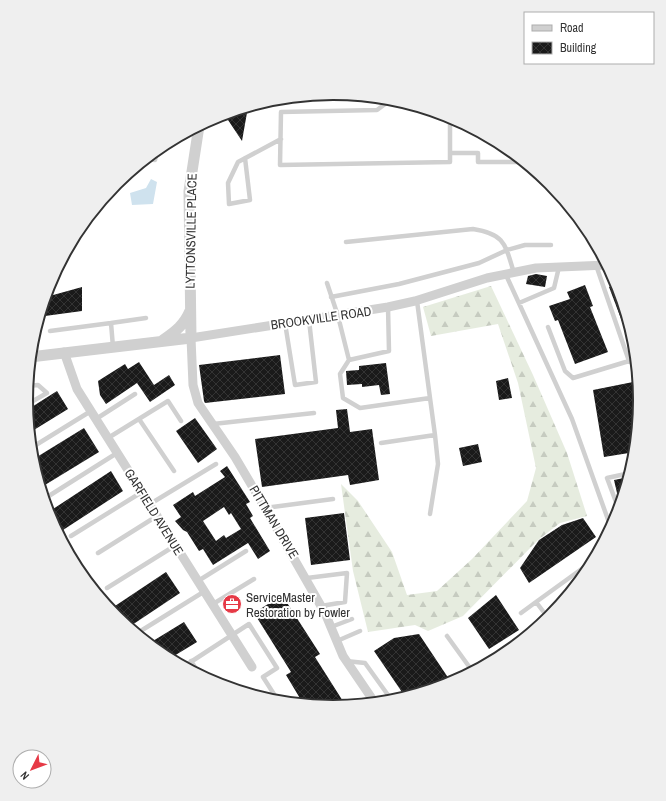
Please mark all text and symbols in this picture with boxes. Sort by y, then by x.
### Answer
legend [524,12,654,64]
text: Road [560,20,584,36]
text: Building [560,40,597,56]
street label: LYTTONSVILLE PLACE [181,173,201,289]
street label: BROOKVILLE ROAD [270,302,373,333]
street label: GARFIELD AVENUE [121,466,187,558]
street label: PITTMAN DRIVE [246,482,302,562]
place label: ServiceMaster Restoration by Fowler [246,589,350,621]
office icon: ServiceMaster Restoration by Fowler [221,593,243,615]
north arrow [12,749,52,789]
text: N [17,769,32,783]

